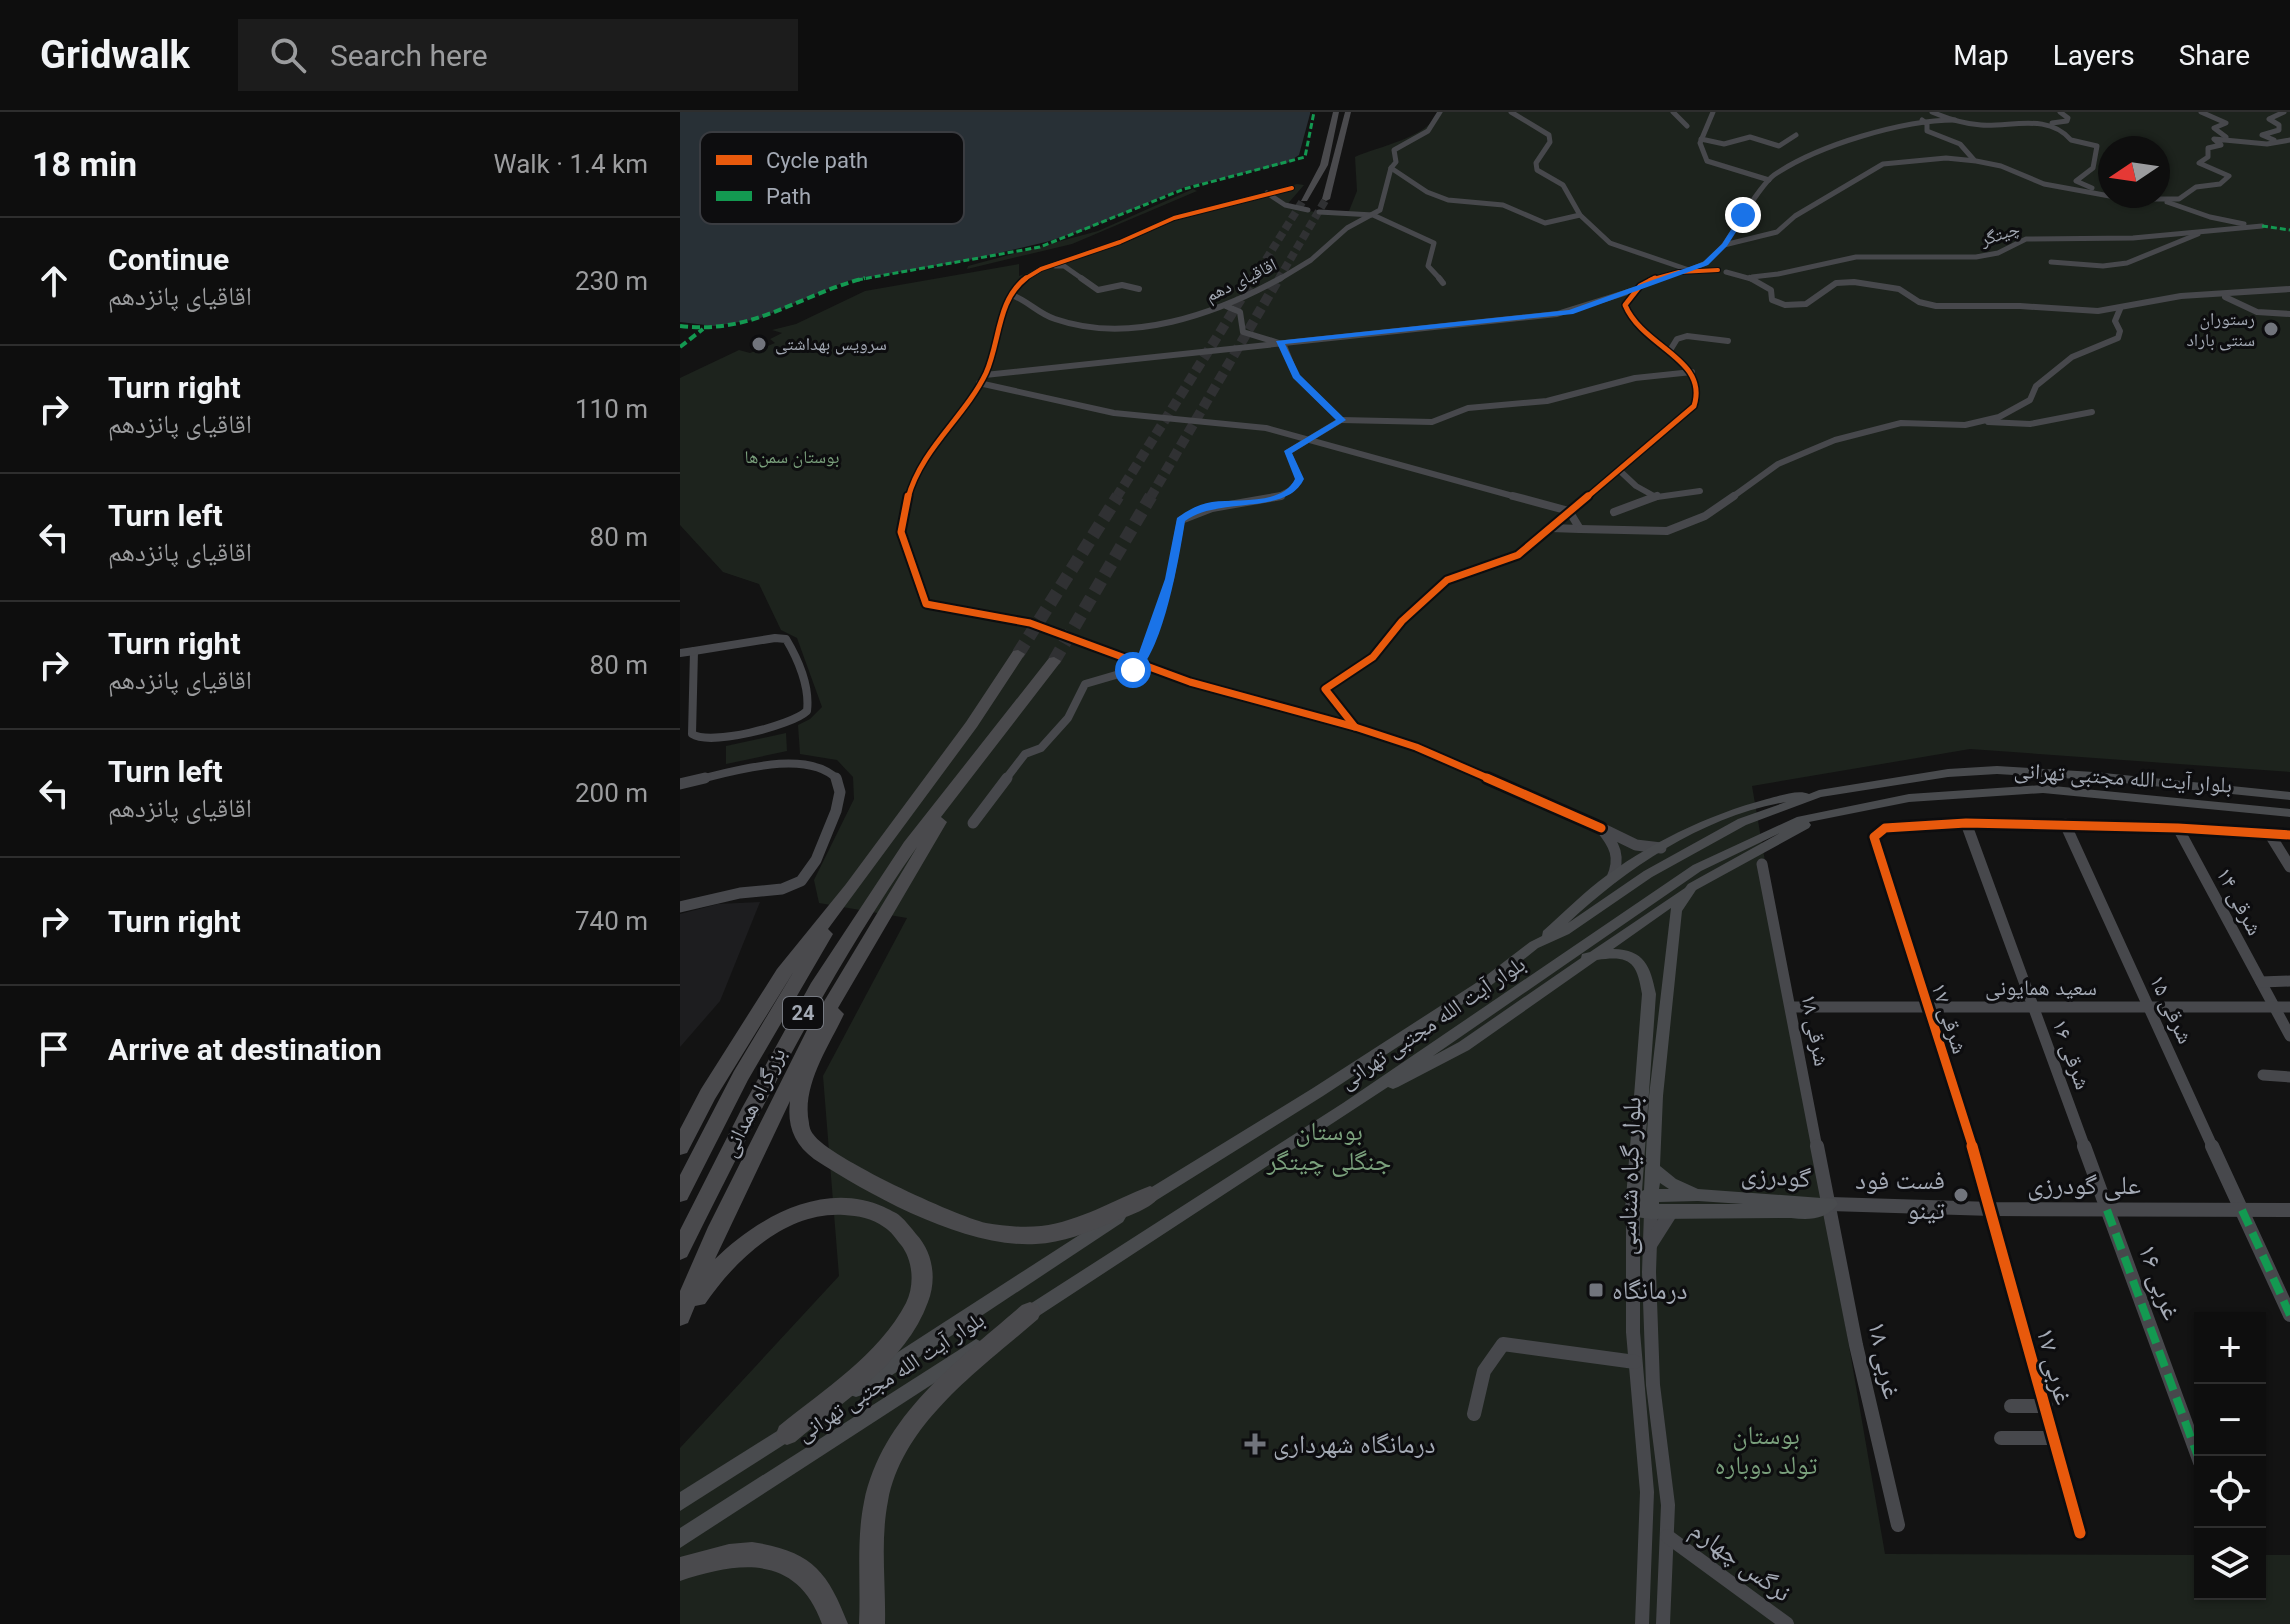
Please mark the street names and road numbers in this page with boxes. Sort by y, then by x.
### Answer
street label: چیتگر [1977,217,2022,251]
street label: اقاقیای دهم [1202,253,1281,308]
street label: بلوار آیت الله مجتبی تهرانی [2013,757,2233,799]
street label: ۱۴ شرقی [2211,863,2268,940]
street label: بلوار آیت الله مجتبی تهرانی [1335,951,1530,1095]
street label: ۱۵ شرقی [2144,971,2198,1048]
street label: سعید همایونی [1985,975,2097,1001]
street label: ۱۷ شرقی [1925,980,1973,1057]
street label: ۱۸ شرقی [1795,992,1835,1068]
road number: 24 [783,997,823,1029]
street label: ۱۶ شرقی [2046,1016,2096,1093]
street label: بزرگراه همدانی [716,1044,791,1161]
street label: بلوار گیاه شناسی [1611,1096,1648,1256]
street label: گودرزی [1740,1159,1812,1194]
street label: علی گودرزی [2027,1170,2141,1201]
street label: ۱۶ غربی [2132,1240,2188,1324]
street label: بلوار آیت الله مجتبی تهرانی [792,1306,989,1447]
street label: ۱۸ غربی [1861,1319,1908,1402]
street label: ۱۷ غربی [2029,1324,2080,1408]
street label: نرگس چهارم [1683,1514,1797,1610]

